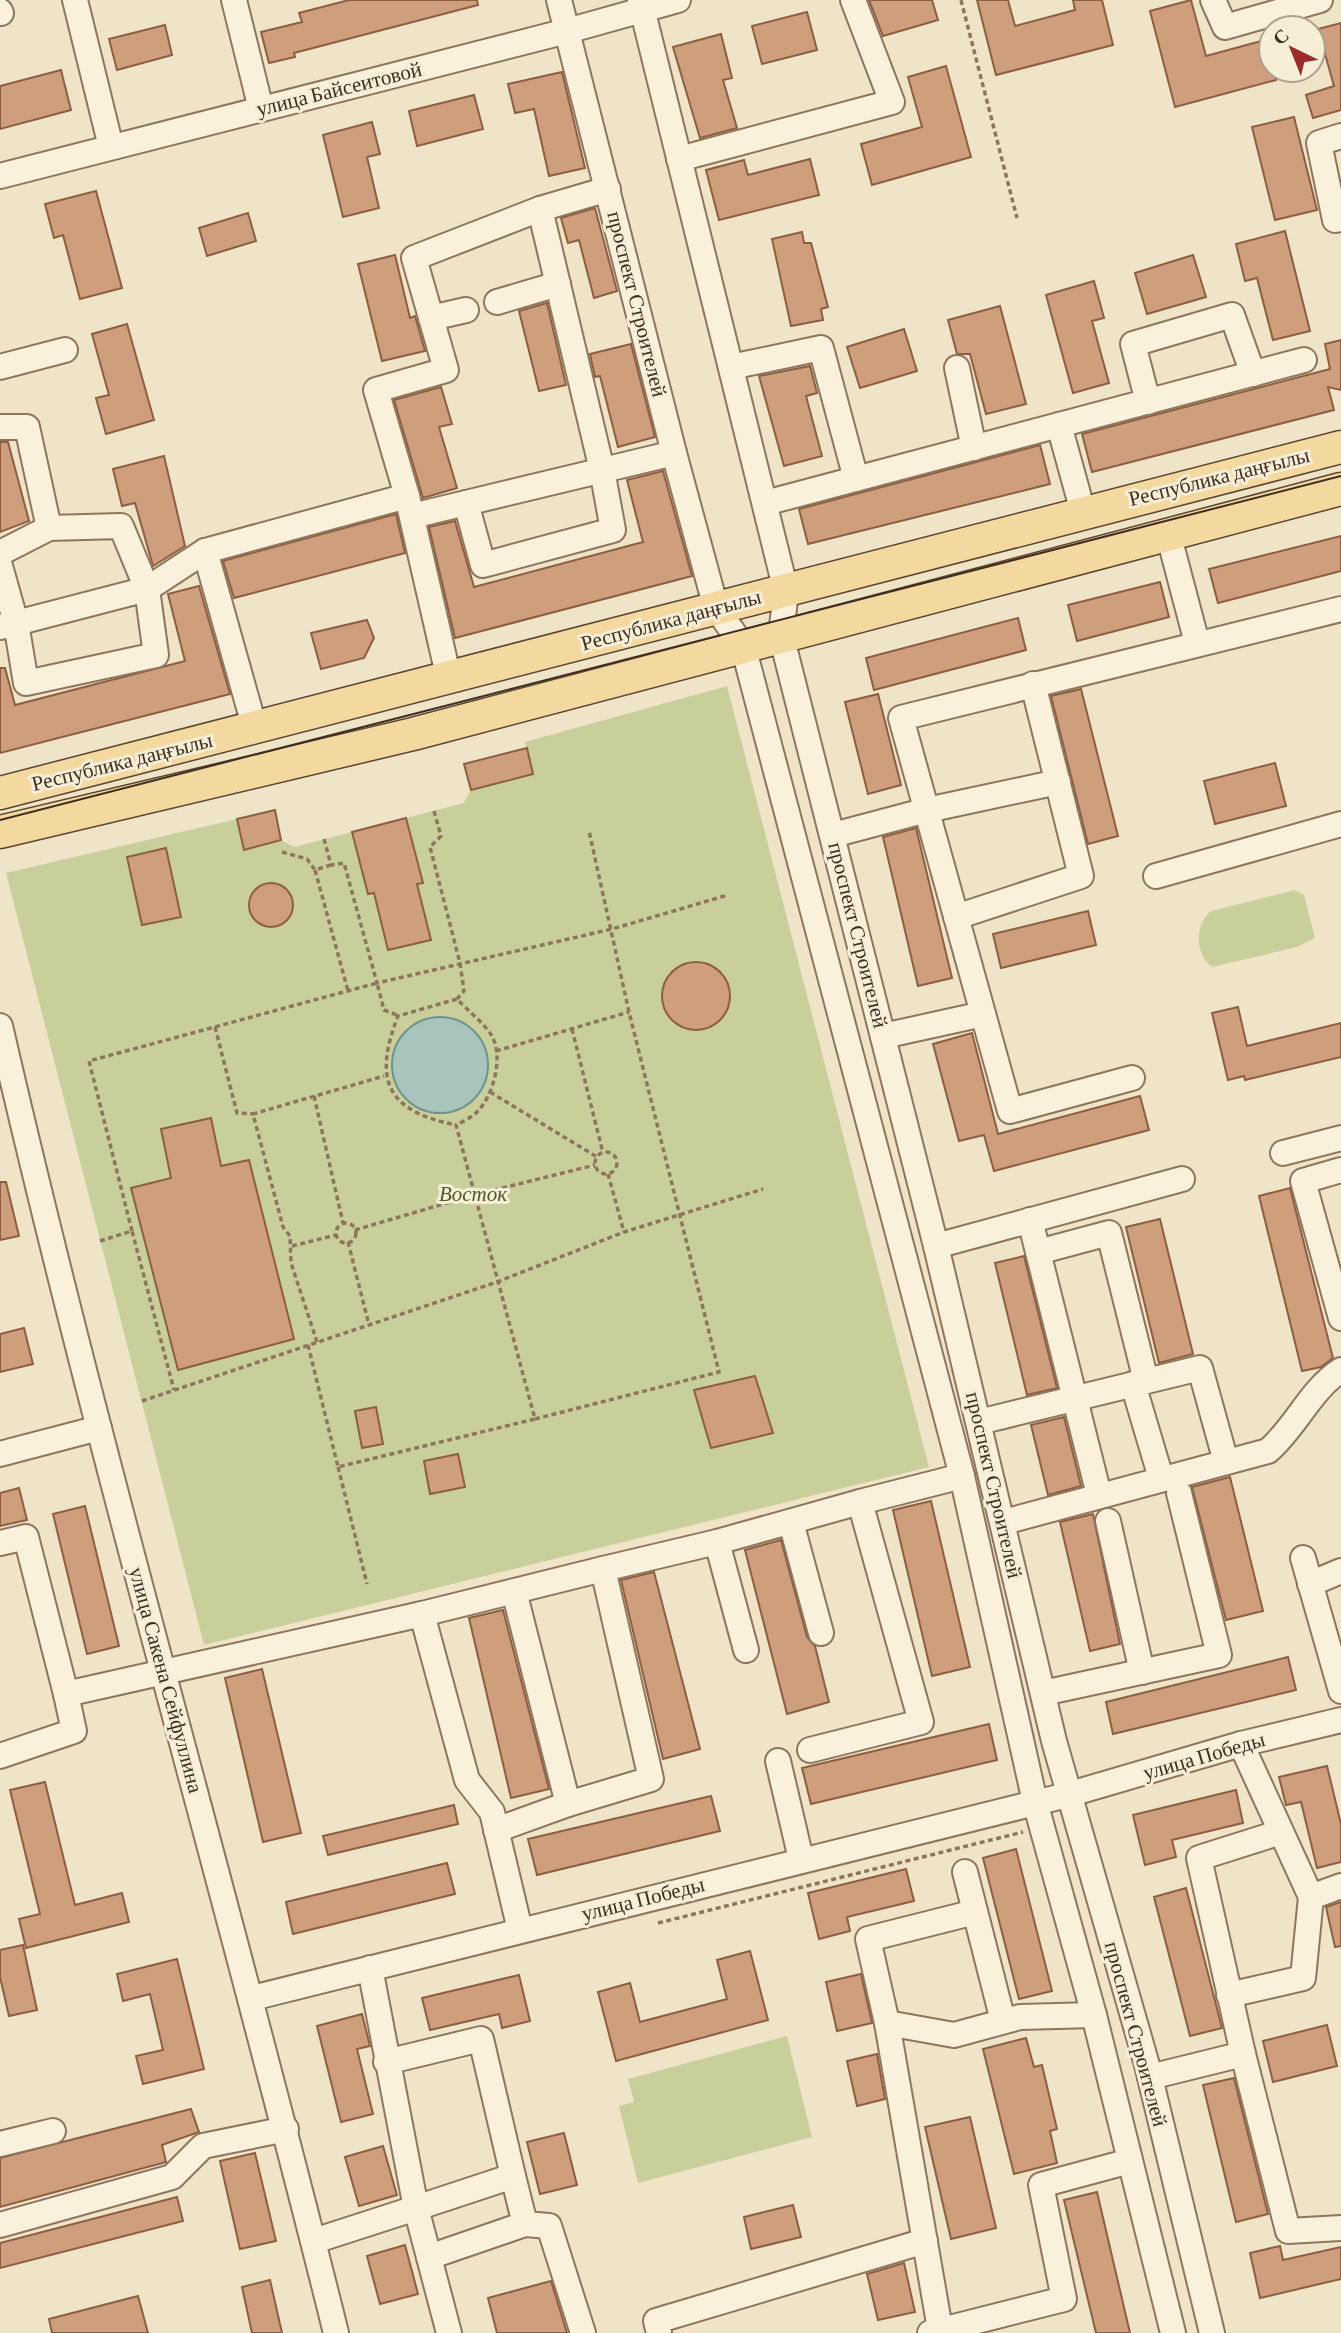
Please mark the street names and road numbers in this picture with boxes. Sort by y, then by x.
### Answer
street label: улица Байсеитовой [254,57,424,121]
street label: проспект Строителей [602,209,672,399]
street label: Республика даңғылы [1126,443,1312,511]
street label: Республика даңғылы [578,584,764,656]
street label: Республика даңғылы [29,728,215,796]
street label: проспект Строителей [823,840,893,1030]
street label: проспект Строителей [961,1389,1027,1581]
street label: улица Сакена Сейфуллина [124,1564,208,1796]
street label: улица Победы [1140,1727,1268,1785]
street label: улица Победы [579,1872,707,1926]
street label: проспект Строителей [1100,1939,1172,2129]

